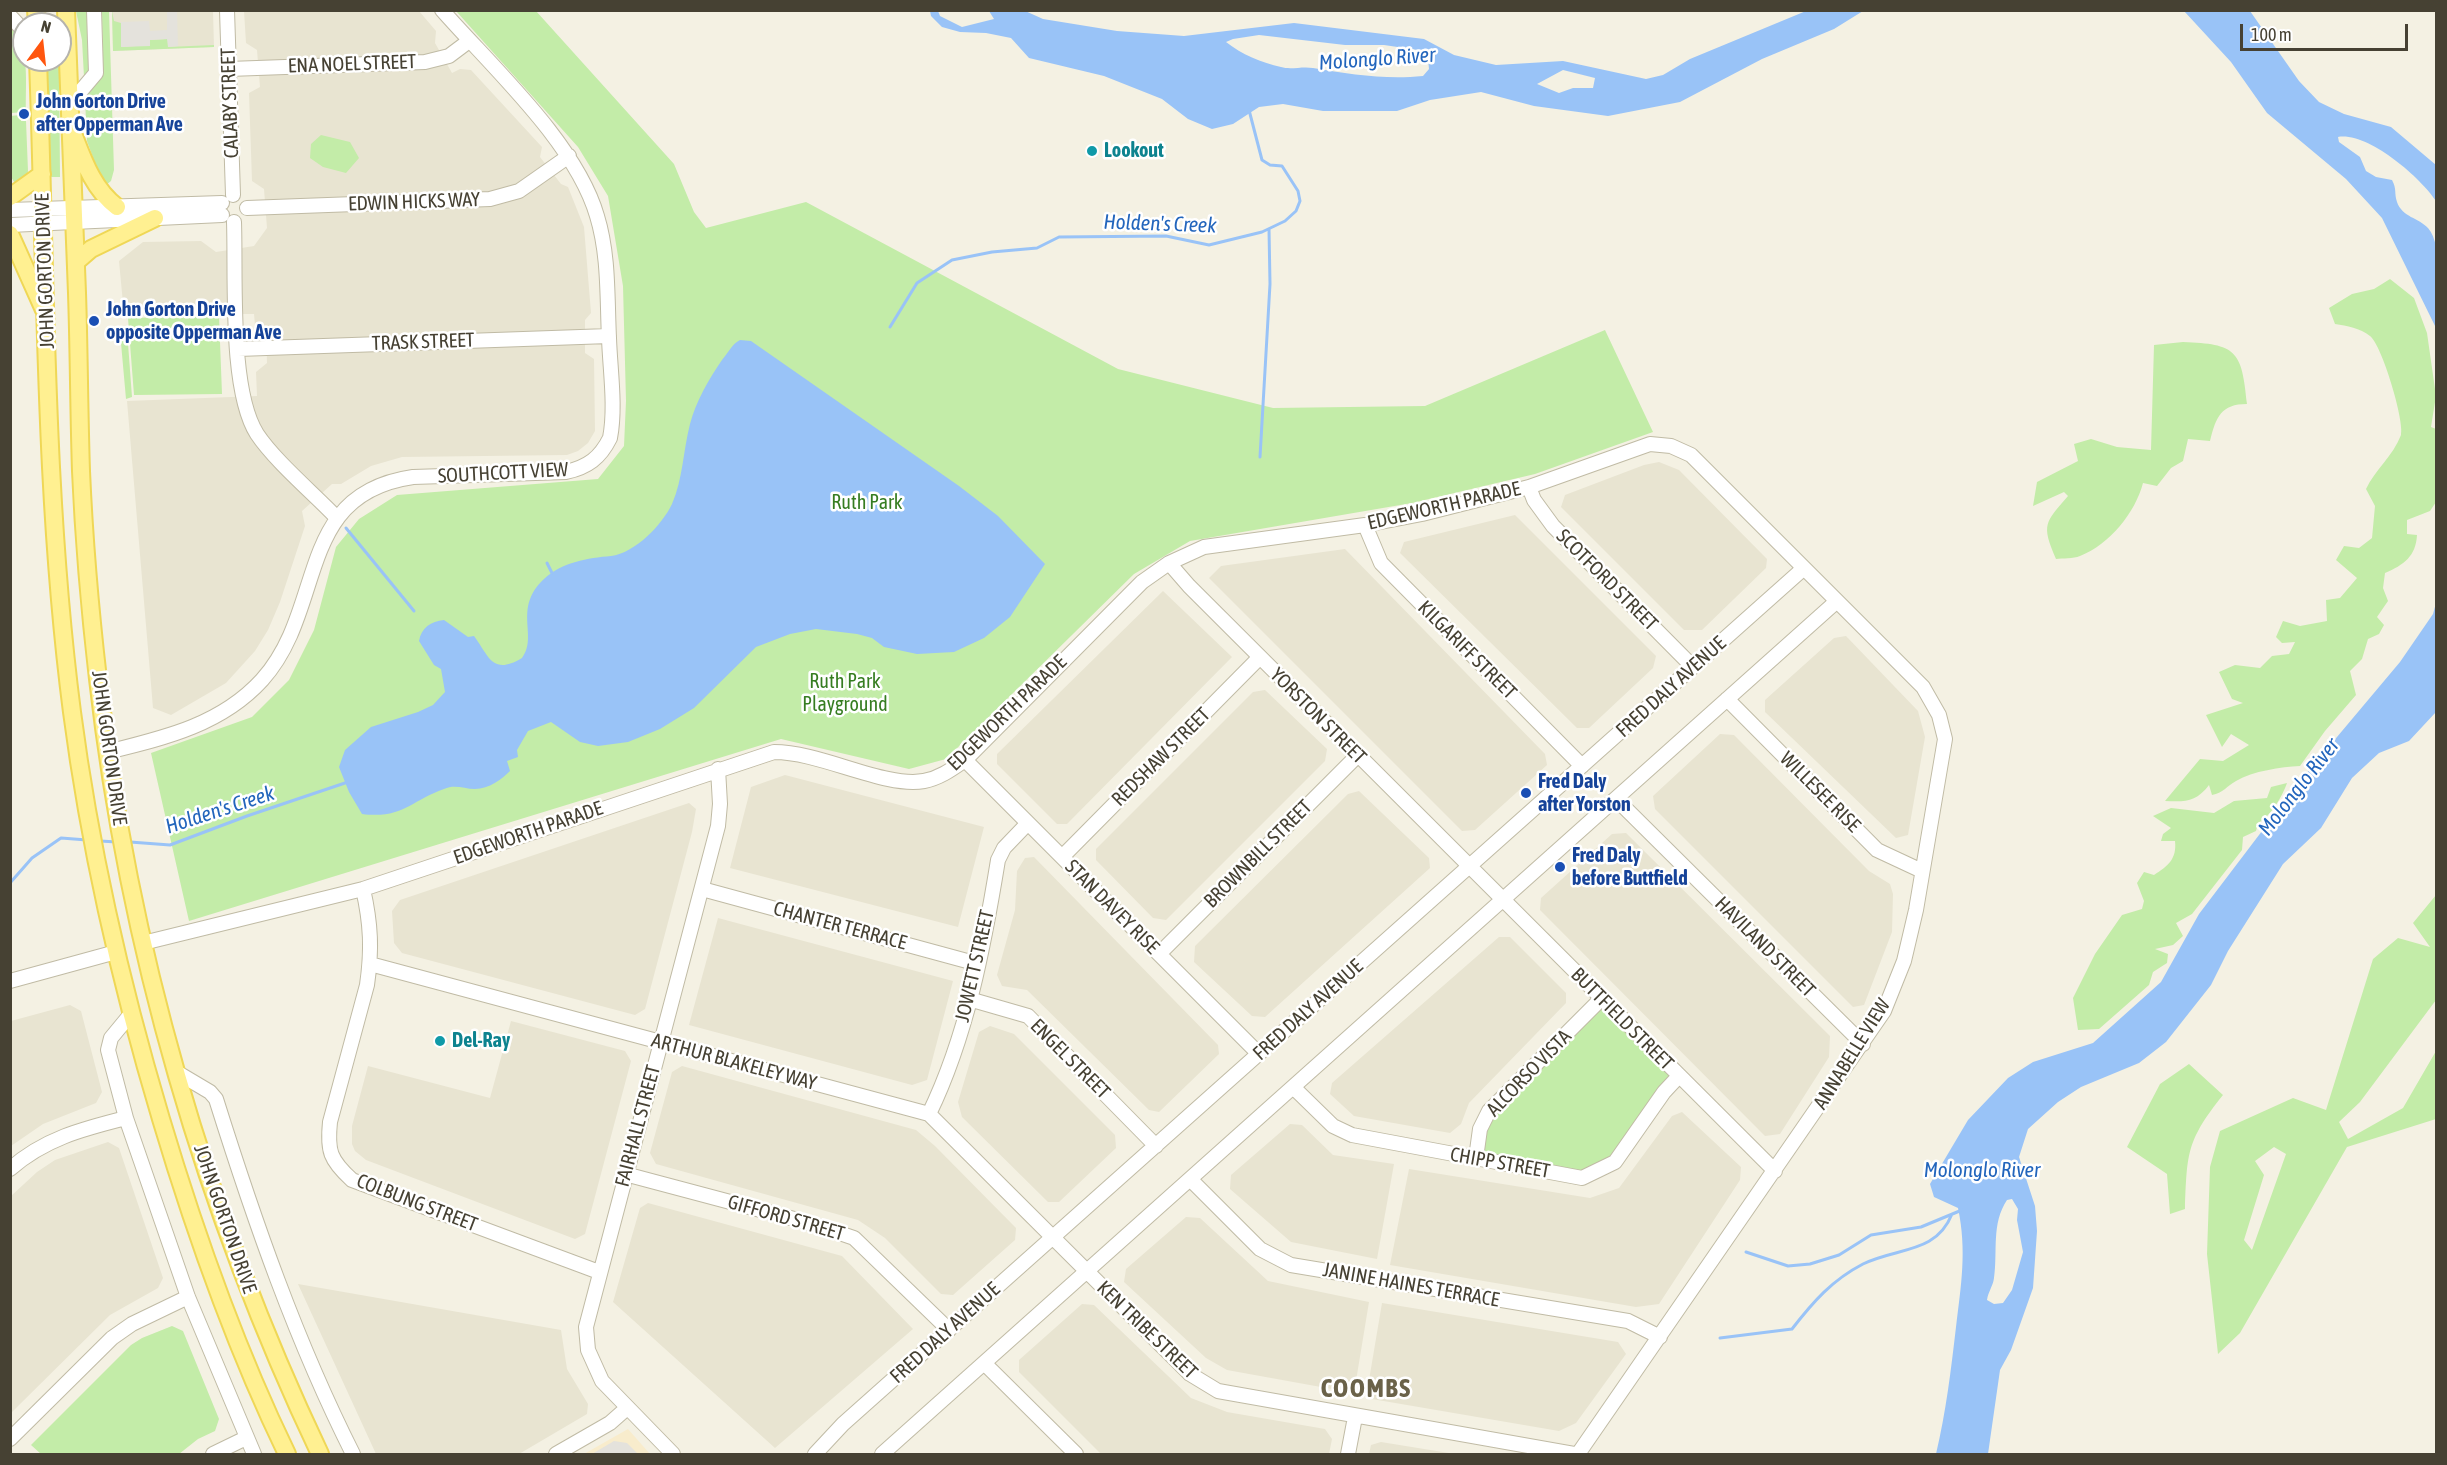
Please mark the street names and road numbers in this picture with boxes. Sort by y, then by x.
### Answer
street label: CALABY STREET [216,47,244,159]
street label: ENA NOEL STREET [287,50,417,78]
street label: EDWIN HICKS WAY [348,188,480,216]
street label: JOHN GORTON DRIVE [30,193,60,349]
street label: TRASK STREET [371,328,475,356]
street label: SOUTHCOTT VIEW [437,458,569,488]
street label: EDGEWORTH PARADE [1365,477,1523,535]
street label: SCOTFORD STREET [1551,524,1663,636]
street label: KILGARIFF STREET [1413,596,1521,704]
street label: FRED DALY AVENUE [1611,631,1731,743]
street label: EDGEWORTH PARADE [942,650,1072,776]
street label: YORSTON STREET [1265,663,1371,769]
street label: JOHN GORTON DRIVE [86,669,132,827]
street label: REDSHAW STREET [1107,703,1215,811]
street label: WILLESEE RISE [1775,747,1865,837]
street label: BROWNBILL STREET [1199,795,1317,913]
street label: EDGEWORTH PARADE [450,796,606,870]
street label: STAN DAVEY RISE [1060,855,1164,959]
street label: HAVILAND STREET [1710,892,1820,1002]
street label: CHANTER TERRACE [771,897,909,955]
street label: JOWETT STREET [950,908,1000,1024]
street label: FRED DALY AVENUE [1248,954,1368,1066]
street label: BUTTFIELD STREET [1566,963,1678,1075]
street label: ANNABELLE VIEW [1808,994,1896,1114]
street label: ENGEL STREET [1025,1014,1115,1104]
street label: ALCORSO VISTA [1482,1025,1576,1121]
street label: ARTHUR BLAKELEY WAY [649,1028,819,1096]
street label: FAIRHALL STREET [610,1062,666,1190]
street label: JOHN GORTON DRIVE [188,1141,262,1297]
street label: CHIPP STREET [1448,1142,1552,1184]
street label: COLBUNG STREET [353,1169,481,1237]
street label: GIFFORD STREET [725,1190,847,1246]
street label: JANINE HAINES TERRACE [1321,1258,1501,1312]
street label: KEN TRIBE STREET [1092,1276,1202,1384]
street label: FRED DALY AVENUE [885,1277,1005,1389]

